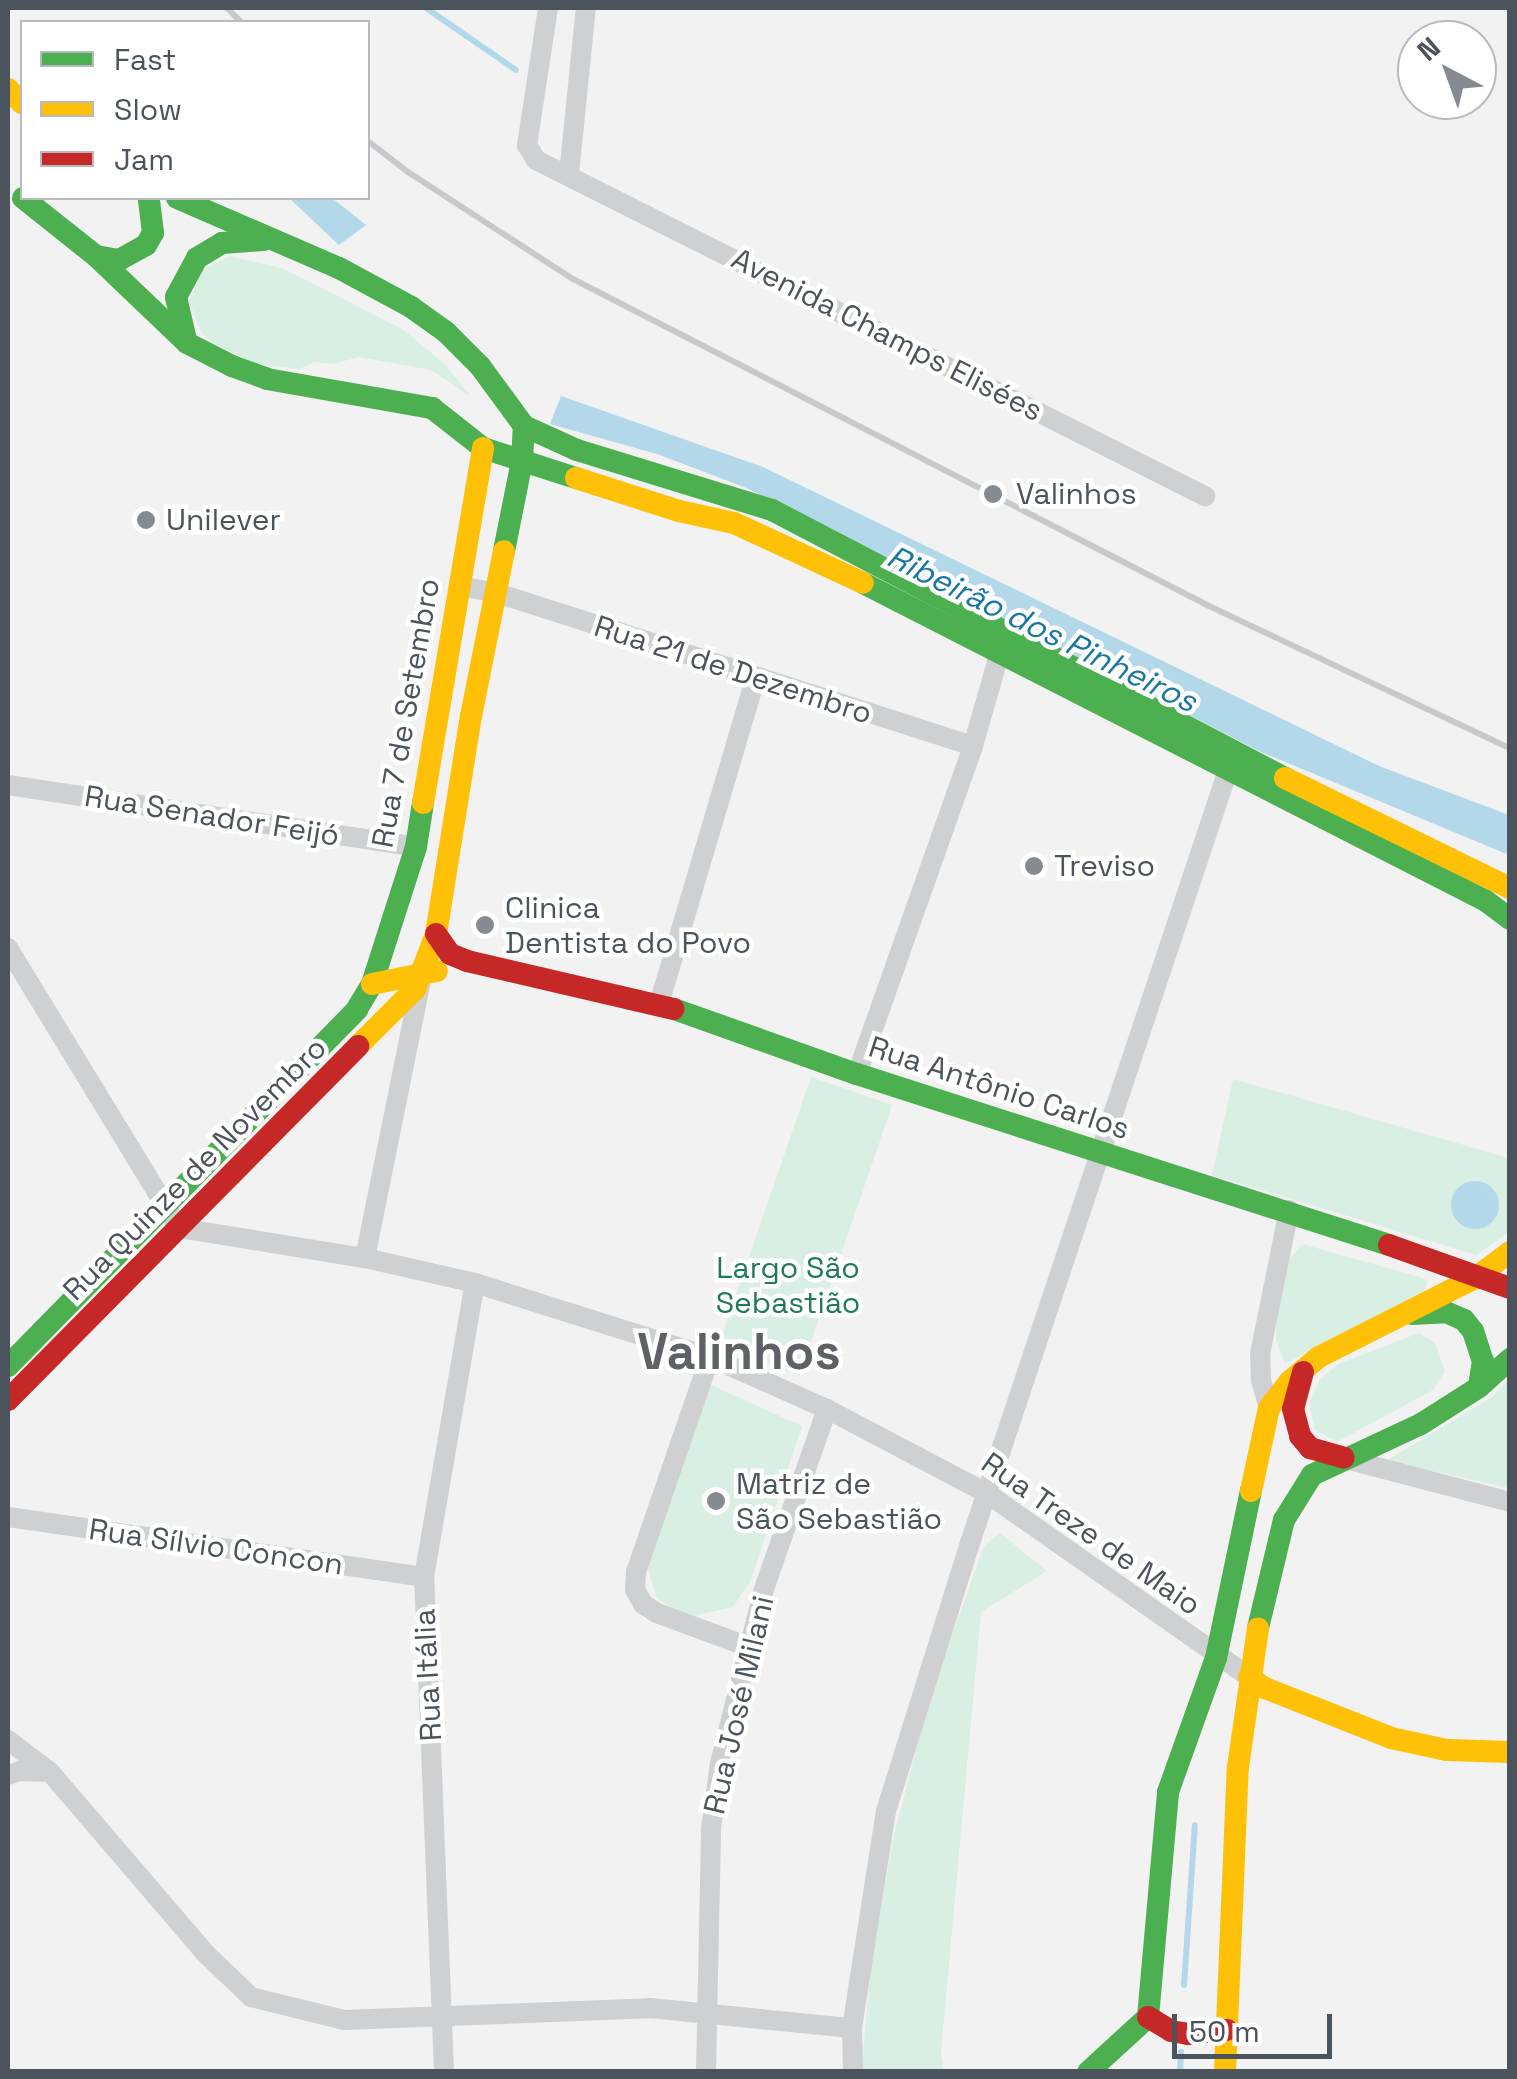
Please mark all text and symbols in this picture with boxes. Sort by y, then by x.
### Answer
legend [20,20,370,200]
north arrow [1397,20,1497,120]
text: N [1410,29,1448,69]
text: Fast [114,40,176,79]
text: Slow [114,90,182,129]
text: Jam [114,140,174,179]
street label: Avenida Champs Elisées [726,241,1048,429]
place label: Valinhos [1016,476,1137,512]
marker: Valinhos [980,481,1006,507]
place label: Unilever [166,502,281,538]
marker: Unilever [135,509,157,531]
water label: Ribeirão dos Pinheiros [881,537,1203,721]
street label: Rua 7 de Setembro [365,576,447,850]
street label: Rua 21 de Dezembro [590,608,876,732]
street label: Rua Senador Feijó [82,778,342,854]
place label: Treviso [1054,848,1155,884]
marker: Treviso [1023,855,1045,877]
place label: Clinica Dentista do Povo [505,890,751,960]
marker: Clinica Dentista do Povo [474,914,496,936]
street label: Rua Antônio Carlos [864,1029,1134,1147]
street label: Rua Quinze de Novembro [56,1030,334,1308]
park label: Largo São Sebastião [716,1250,860,1320]
district label: Valinhos [637,1323,841,1383]
street label: Rua Treze de Maio [974,1445,1208,1623]
place label: Matriz de São Sebastião [736,1466,942,1536]
marker: Matriz de São Sebastião [705,1490,727,1512]
street label: Rua Sílvio Concon [87,1511,345,1583]
street label: Rua José Milani [696,1592,782,1818]
street label: Rua Itália [407,1608,449,1742]
scale bar [1177,1994,1337,2056]
text: 50 m [1189,2012,1260,2051]

